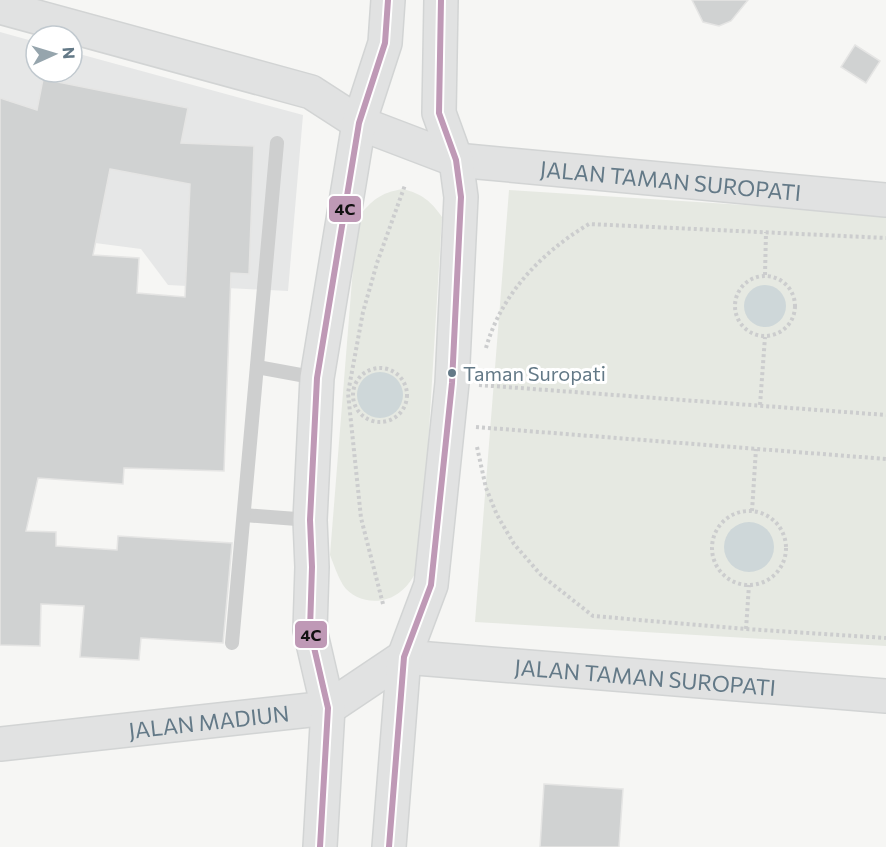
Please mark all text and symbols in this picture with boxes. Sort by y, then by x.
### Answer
north arrow [24,24,84,84]
text: N [60,46,79,60]
street label: JALAN TAMAN SUROPATI [539,154,803,206]
line badge: 4C [328,195,362,223]
text: 4C [335,199,355,218]
place label: Taman Suropati [463,361,606,385]
marker: Taman Suropati [446,367,458,379]
line badge: 4C [294,620,328,649]
text: 4C [301,625,321,644]
street label: JALAN TAMAN SUROPATI [513,652,777,701]
street label: JALAN MADIUN [127,699,290,743]

